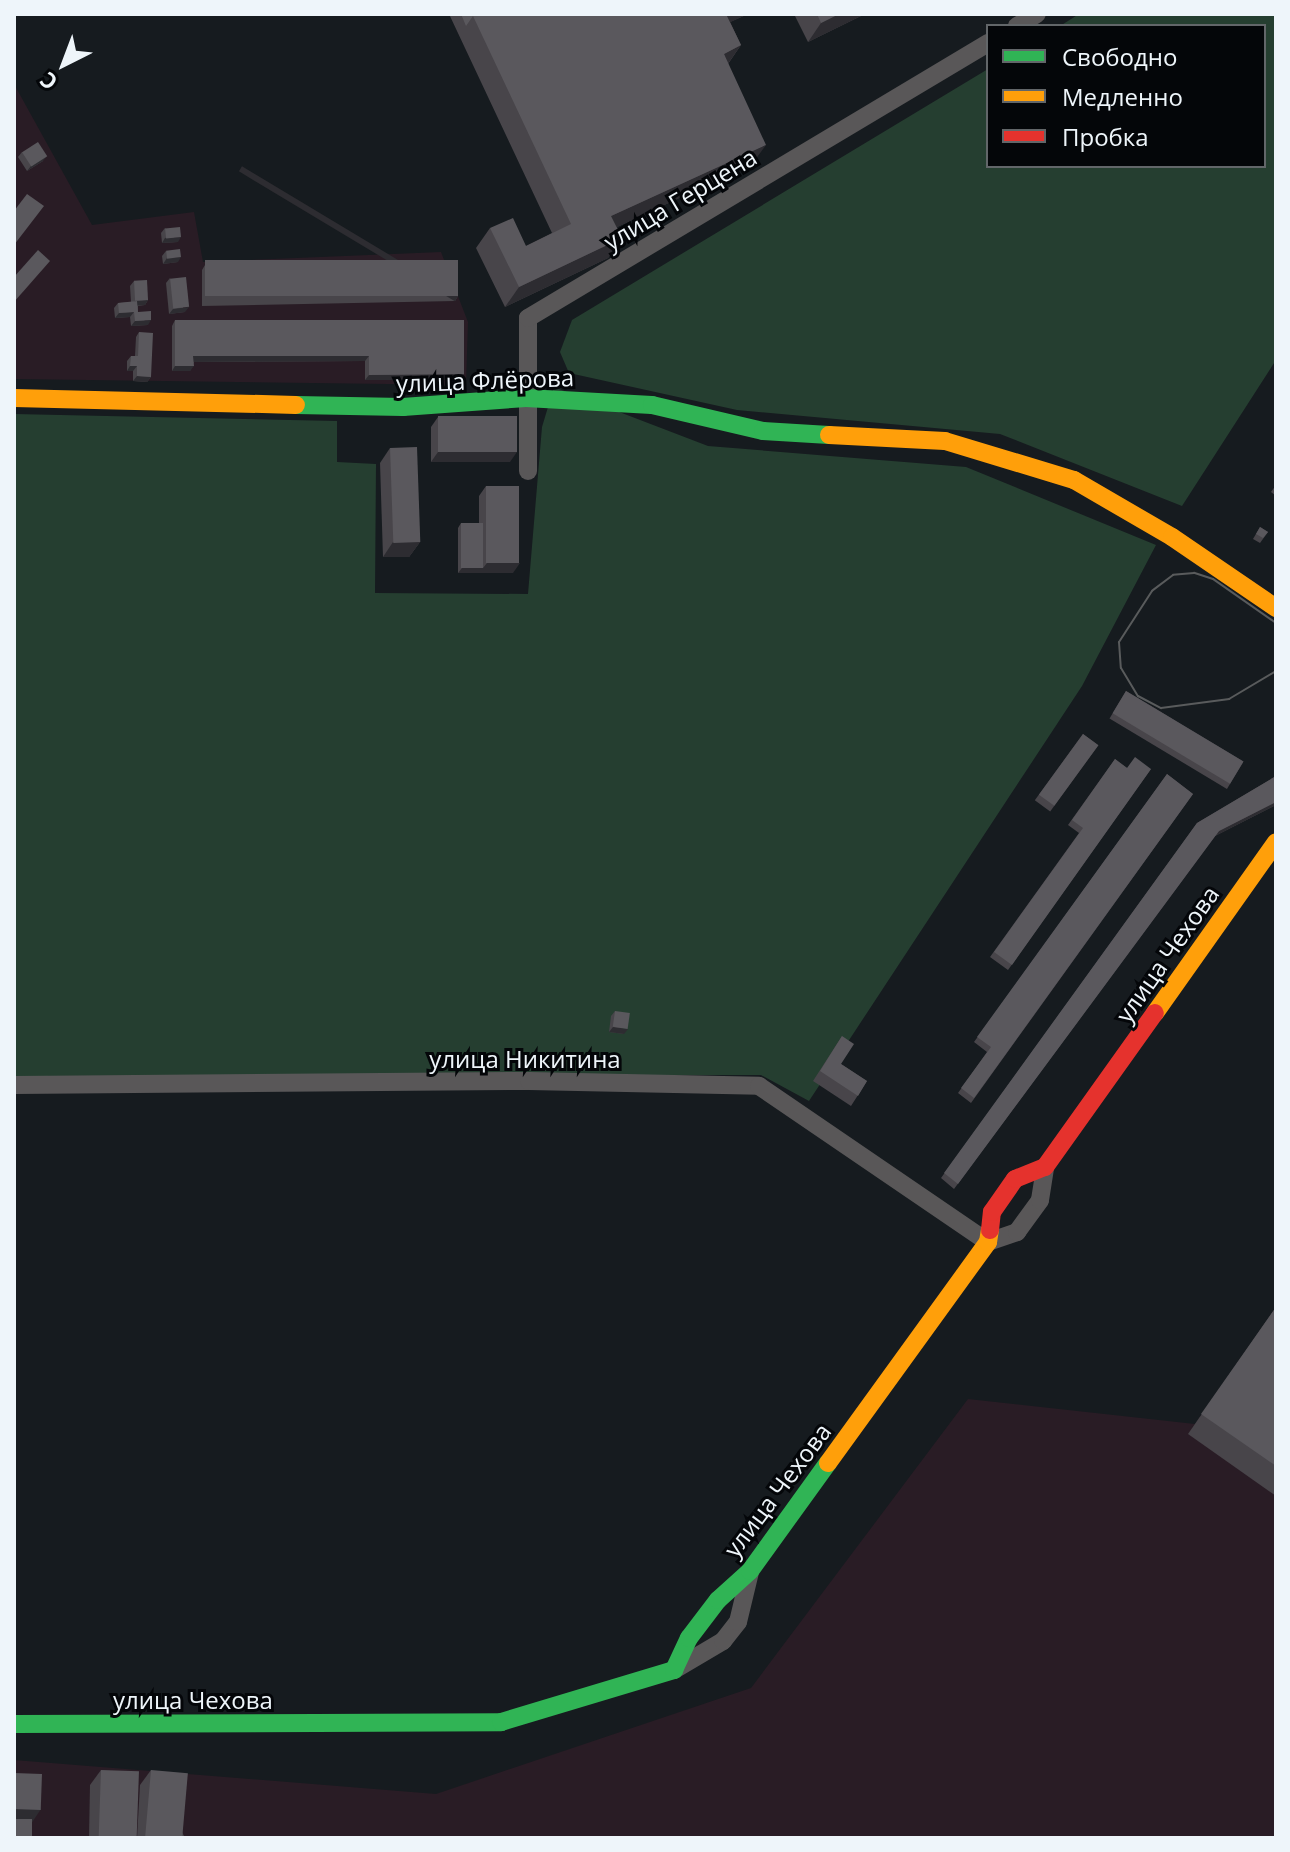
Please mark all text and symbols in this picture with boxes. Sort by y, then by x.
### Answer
north arrow [24,24,104,104]
legend [986,24,1266,168]
text: Свободно [1062,40,1177,73]
text: С [33,66,63,98]
text: Медленно [1062,80,1183,113]
text: Пробка [1062,120,1149,153]
street label: улица Герцена [598,142,762,256]
street label: улица Флёрова [395,362,575,398]
street label: улица Чехова [1109,880,1225,1028]
street label: улица Никитина [429,1045,621,1073]
street label: улица Чехова [717,1418,837,1562]
street label: улица Чехова [113,1686,273,1714]

